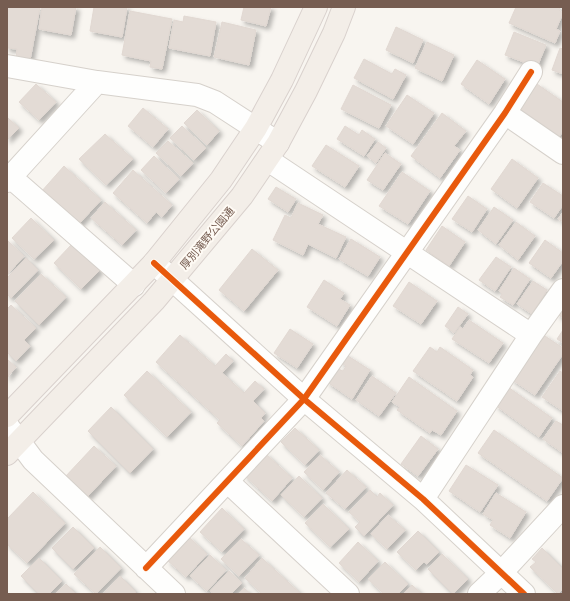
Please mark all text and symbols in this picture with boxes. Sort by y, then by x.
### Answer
street label: 厚別滝野公園通 [177,204,237,272]

